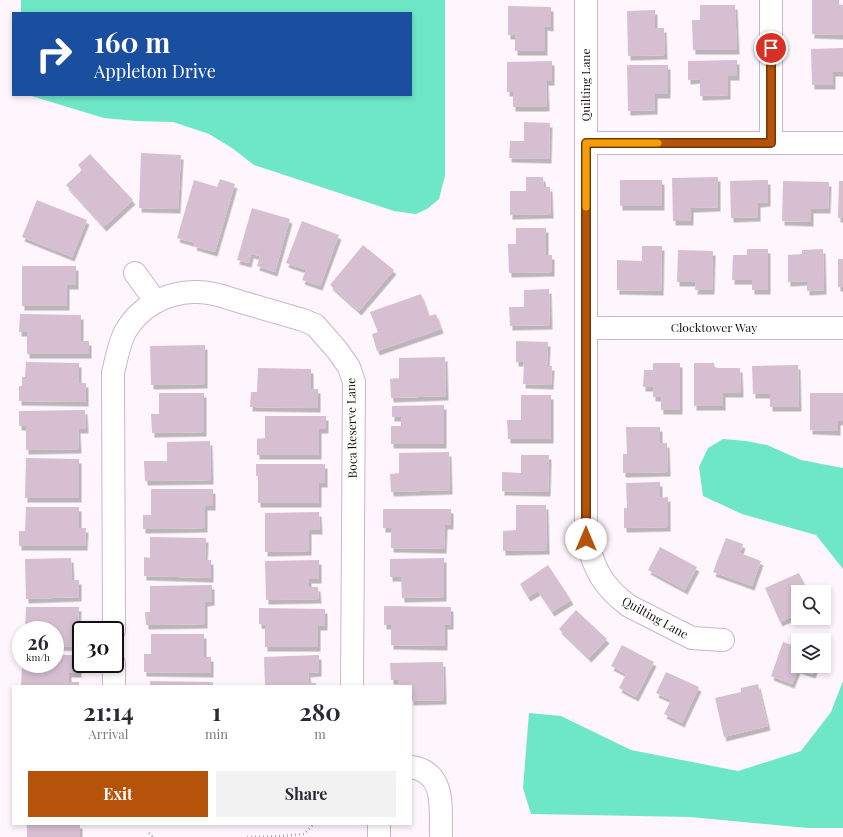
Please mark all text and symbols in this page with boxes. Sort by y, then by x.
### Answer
text: 160 m [94,23,170,60]
icon: right [28,28,80,80]
pin [754,31,788,65]
icon: arrive [760,37,782,59]
street label: Quilting Lane [577,48,593,122]
text: Appleton Drive [94,59,216,83]
street label: Clocktower Way [671,319,757,335]
street label: Boca Reserve Lane [342,378,360,478]
position arrow [565,518,607,560]
map controls [791,585,831,673]
button: search [791,585,831,625]
street label: Quilting Lane [620,592,691,642]
speed limit sign: 30 [72,621,124,673]
text: 26 [27,628,49,655]
button: layers [791,633,831,673]
text: km/h [26,650,50,664]
text: 21:14 [83,695,134,727]
text: 1 [212,695,221,727]
text: 280 [299,695,341,727]
text: Arrival [88,725,129,742]
text: min [205,725,228,742]
text: m [314,725,326,742]
button: Exit [28,771,208,817]
button: Share [216,771,396,817]

